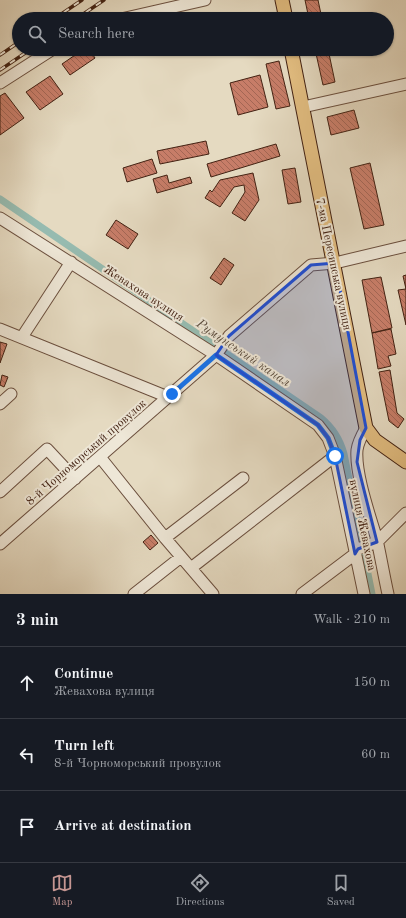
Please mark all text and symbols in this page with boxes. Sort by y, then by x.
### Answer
search box [12,12,394,56]
icon: search [26,23,48,45]
text: Search here [58,27,135,42]
street label: 7-ма Пересипська вулиця [313,197,353,331]
street label: Жевахова вулиця [101,263,186,324]
water label: Румунський канал [193,316,293,390]
route end [163,385,181,403]
street label: 8-й Чорноморський провулок [24,398,149,508]
route start [326,447,344,465]
street label: вулиця Жевахова [346,478,378,572]
text: 3 min [16,612,59,629]
text: Walk · 210 m [313,613,390,626]
text: Continue [54,667,113,682]
icon: ahead [16,672,38,694]
text: 150 m [353,676,390,689]
text: Жевахова вулиця [54,685,155,698]
text: Turn left [54,739,114,754]
icon: left [16,744,38,766]
text: 60 m [361,748,390,761]
text: 8-й Чорноморський провулок [54,757,221,770]
icon: arrive [16,816,38,838]
text: Arrive at destination [54,819,192,834]
tab: Map [51,872,73,910]
tab: Directions [176,872,224,910]
tab: Saved [327,872,355,910]

